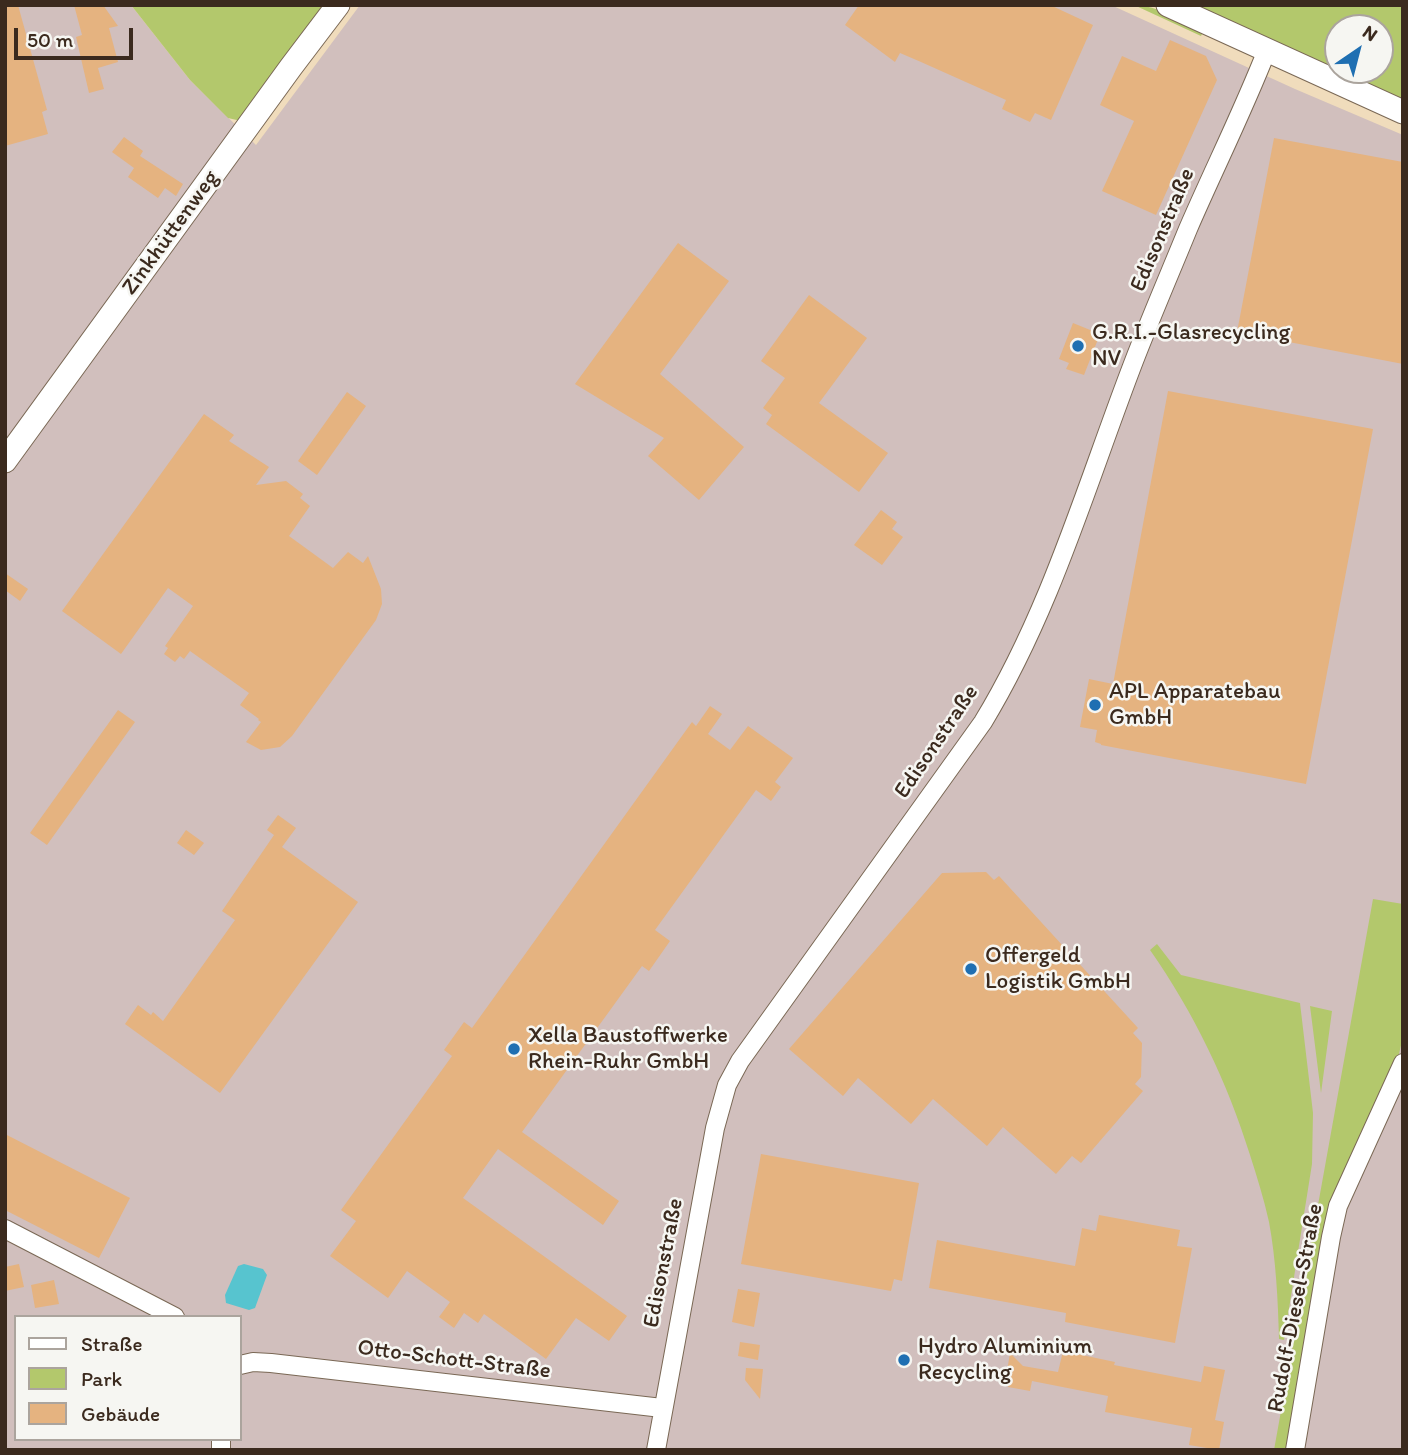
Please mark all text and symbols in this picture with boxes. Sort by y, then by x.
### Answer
scale bar [18,14,136,58]
north arrow [1324,14,1394,84]
text: N [1358,20,1382,46]
text: 50 m [27,27,73,52]
street label: Edisonstraße [1125,164,1201,296]
street label: Zinkhüttenweg [116,165,226,301]
place label: G.R.I.-Glasrecycling NV [1092,319,1290,373]
marker: G.R.I.-Glasrecycling NV [1070,338,1086,354]
place label: APL Apparatebau GmbH [1109,678,1281,732]
street label: Edisonstraße [889,680,985,804]
marker: APL Apparatebau GmbH [1087,697,1103,713]
place label: Offergeld Logistik GmbH [985,942,1131,996]
marker: Offergeld Logistik GmbH [963,961,979,977]
place label: Xella Baustoffwerke Rhein-Ruhr GmbH [528,1022,728,1076]
marker: Xella Baustoffwerke Rhein-Ruhr GmbH [506,1041,522,1057]
street label: Edisonstraße [638,1196,690,1330]
street label: Rudolf-Diesel-Straße [1262,1201,1330,1415]
legend [14,1315,242,1441]
text: Straße [81,1331,142,1356]
place label: Hydro Aluminium Recycling [918,1333,1092,1387]
street label: Otto-Schott-Straße [356,1334,552,1386]
marker: Hydro Aluminium Recycling [896,1352,912,1368]
text: Park [81,1366,122,1391]
text: Gebäude [81,1401,160,1426]

